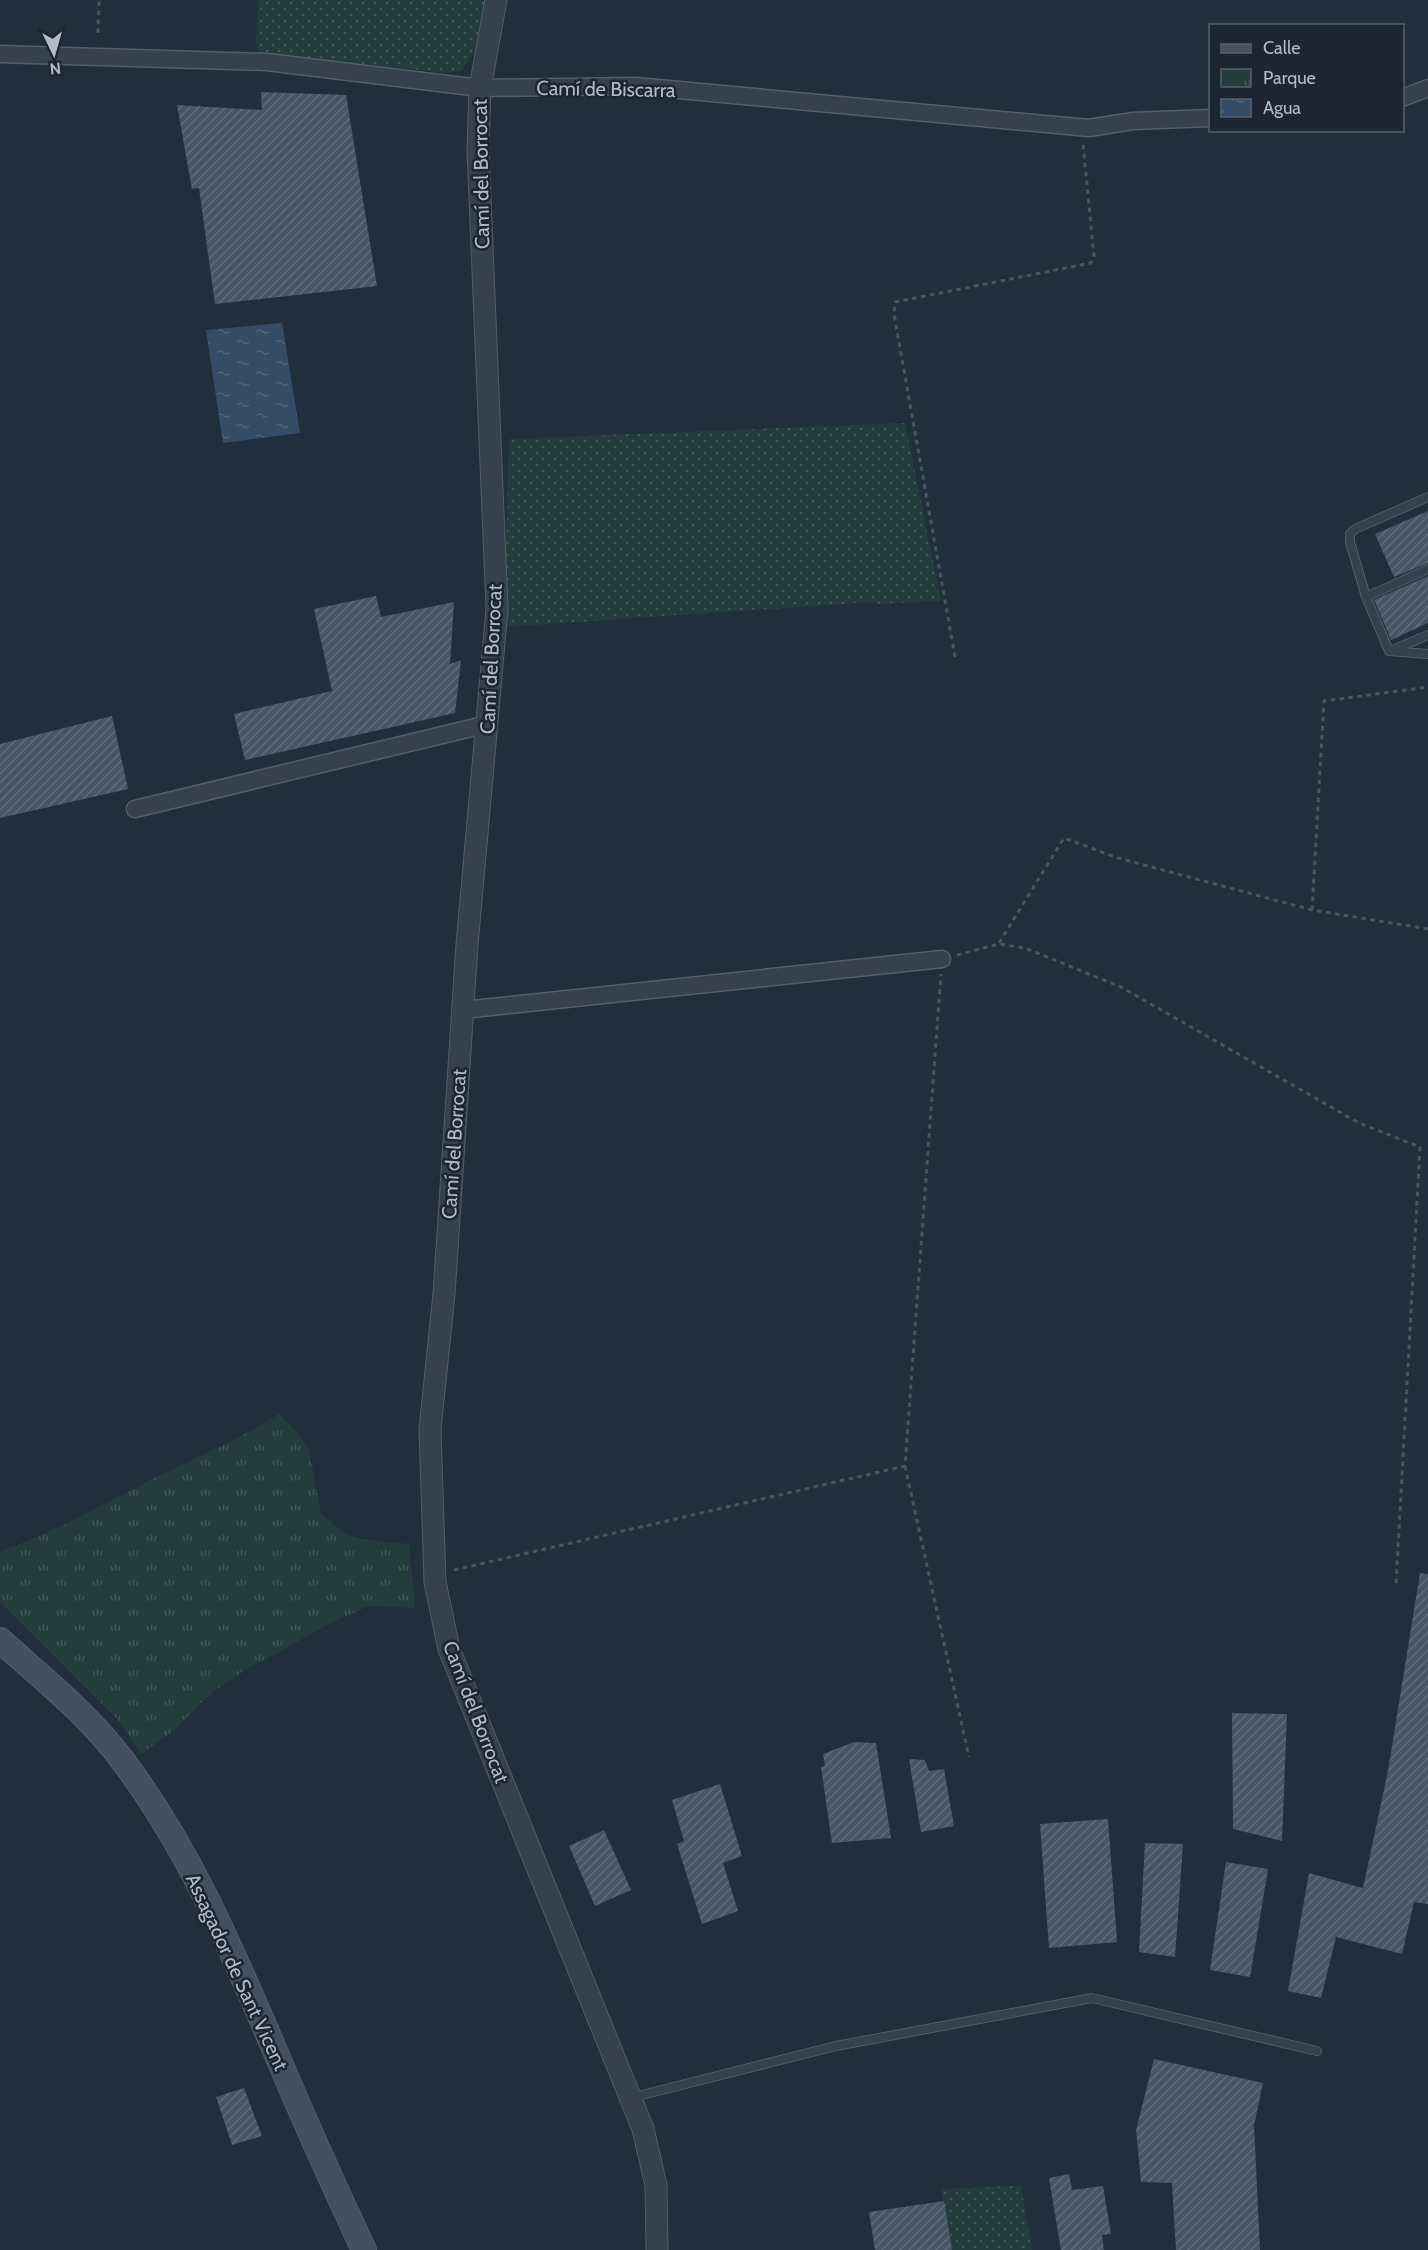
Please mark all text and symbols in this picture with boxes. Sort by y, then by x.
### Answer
north arrow [24,24,84,84]
legend [1209,24,1404,132]
text: Calle [1263,37,1300,59]
text: N [49,58,62,78]
text: Parque [1263,67,1316,89]
street label: Camí de Biscarra [536,76,676,102]
text: Agua [1263,97,1301,119]
street label: Camí del Borrocat [468,98,494,249]
street label: Camí del Borrocat [475,583,507,735]
street label: Camí del Borrocat [437,1068,471,1220]
street label: Camí del Borrocat [438,1638,514,1787]
street label: Assagador de Sant Vicent [181,1870,293,2075]

